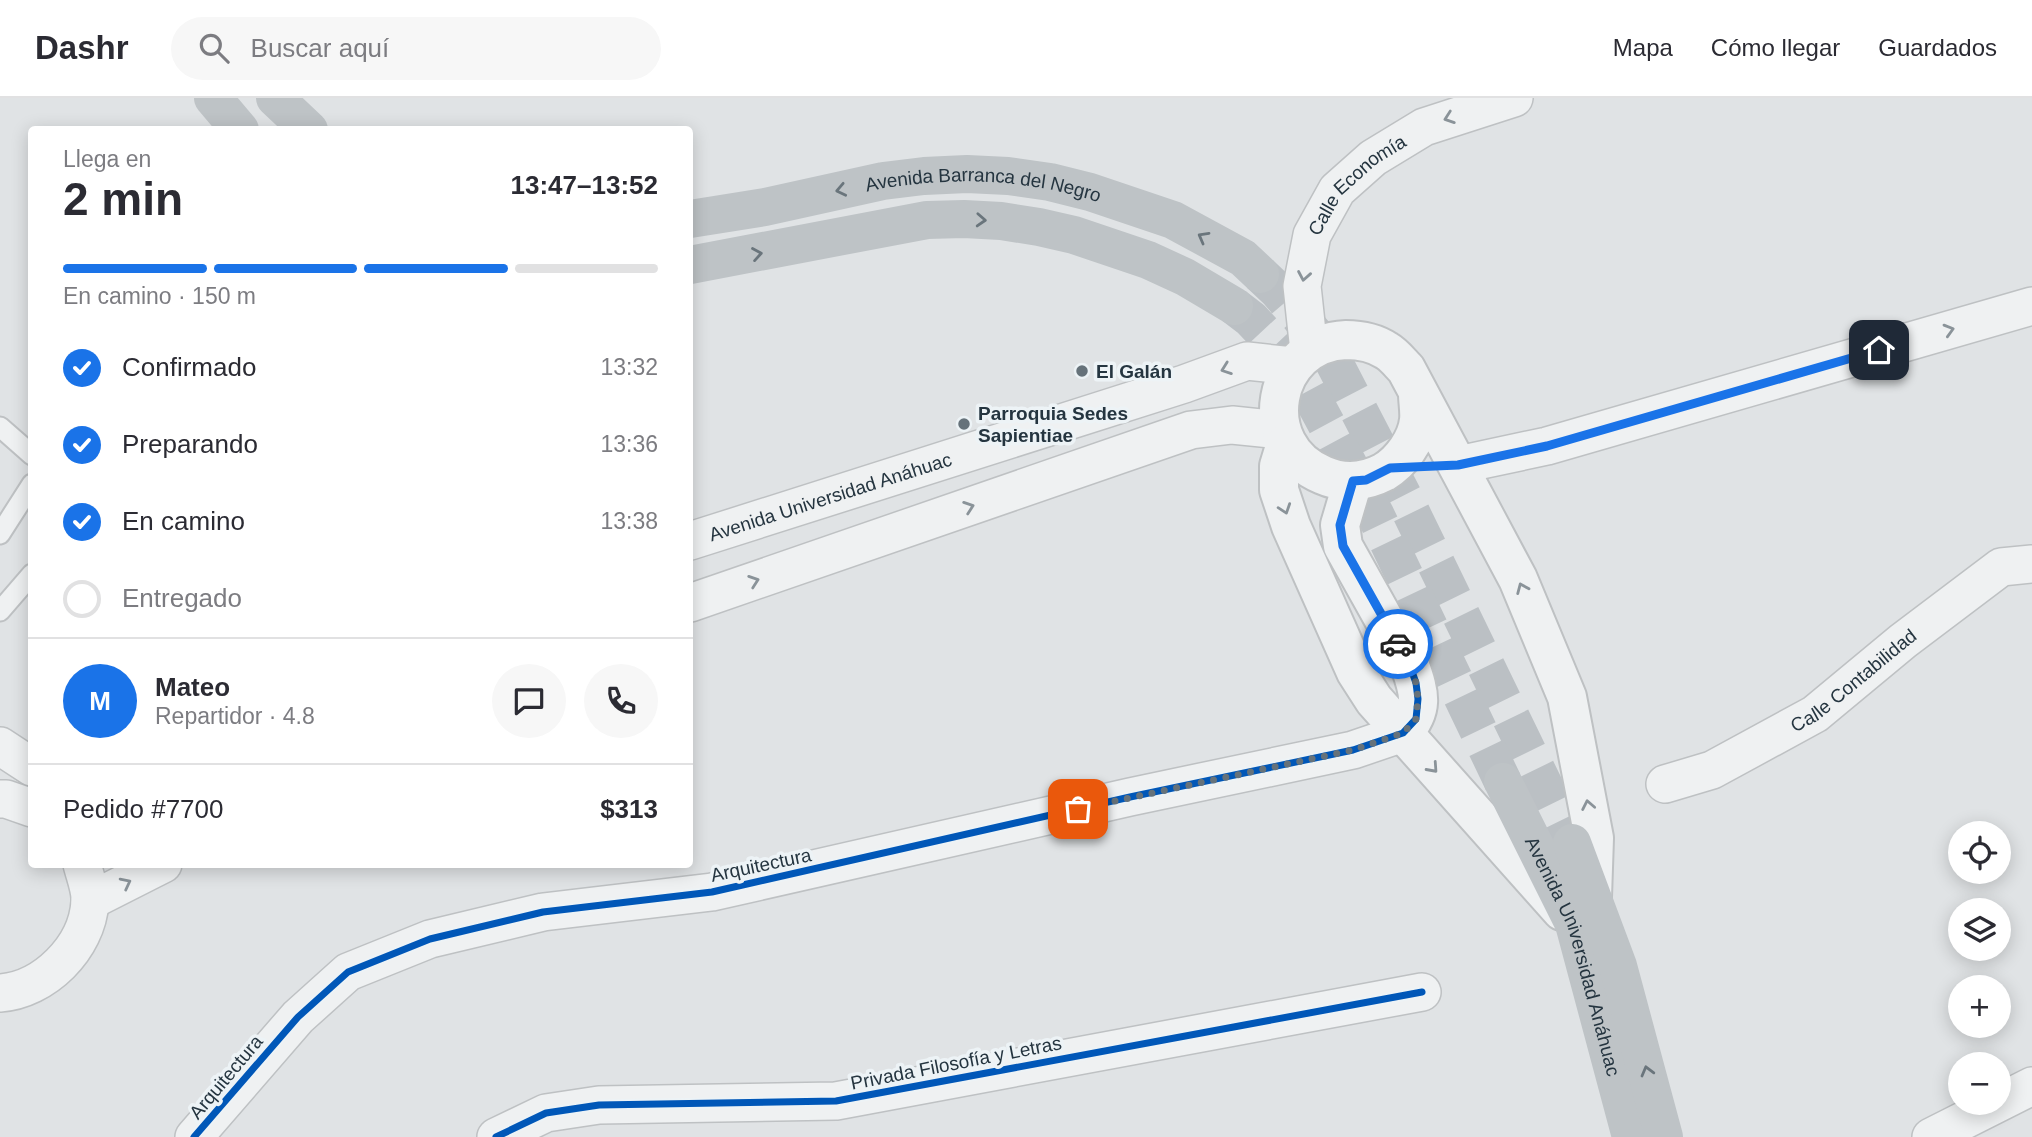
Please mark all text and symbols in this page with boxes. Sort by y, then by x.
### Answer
search box [171,17,661,80]
text: Dashr [35,29,129,66]
icon: search [195,29,233,67]
text: Buscar aquí [251,33,389,63]
text: Mapa [1613,34,1673,61]
text: Cómo llegar [1711,34,1840,61]
text: Guardados [1878,34,1997,61]
one-way arrow [1443,110,1455,124]
street label: Calle Economía [1304,130,1410,239]
text: Llega en [63,146,151,172]
street label: Avenida Barranca del Negro [863,163,1104,206]
text: 13:47–13:52 [511,170,658,200]
text: 2 min [63,173,183,225]
one-way arrow [835,182,847,196]
one-way arrow [976,212,987,227]
one-way arrow [1198,232,1211,245]
one-way arrow [751,247,763,262]
one-way arrow [1297,270,1312,282]
text: En camino · 150 m [63,283,256,309]
pin [1849,320,1909,380]
one-way arrow [1943,324,1955,338]
icon: home [1860,331,1898,369]
icon: check [63,349,101,387]
text: Confirmado [122,352,256,382]
text: 13:32 [600,354,658,380]
place label: El Galán [1096,361,1172,382]
one-way arrow [1221,361,1233,375]
marker: El Galán [1074,363,1090,379]
place label: Parroquia Sedes Sapientiae [978,403,1128,446]
marker: Parroquia Sedes Sapientiae [956,416,972,432]
icon: check [63,426,101,464]
text: Preparando [122,429,258,459]
text: 13:36 [600,431,658,457]
street label: Avenida Universidad Anáhuac [706,448,954,545]
one-way arrow [962,501,975,515]
icon: check [63,503,101,541]
one-way arrow [1277,503,1291,515]
text: En camino [122,506,245,536]
text: 13:38 [600,508,658,534]
one-way arrow [747,575,760,589]
text: Entregado [122,583,242,613]
one-way arrow [1516,583,1530,595]
courier [1363,609,1433,679]
street label: Calle Contabilidad [1787,624,1920,736]
icon: car [1379,625,1417,663]
button: chat [492,664,566,738]
button: phone [584,664,658,738]
text: Mateo [155,672,230,702]
text: M [89,686,111,716]
text: Repartidor · 4.8 [155,703,315,729]
one-way arrow [1425,760,1437,773]
pin [1048,779,1108,839]
icon: bag [1059,790,1097,828]
text: Pedido #7700 [63,794,223,824]
text: $313 [600,794,658,824]
one-way arrow [1581,799,1596,811]
map controls [1948,821,2011,1115]
button: locate [1948,821,2011,884]
street label: Avenida Universidad Anáhuac [1521,833,1625,1078]
street label: Arquitectura [709,844,814,886]
one-way arrow [119,878,131,891]
button: layers [1948,898,2011,961]
button: + [1948,975,2011,1038]
street label: Arquitectura [185,1031,267,1123]
street label: Privada Filosofía y Letras [849,1032,1063,1094]
button: − [1948,1052,2011,1115]
one-way arrow [1641,1065,1655,1077]

